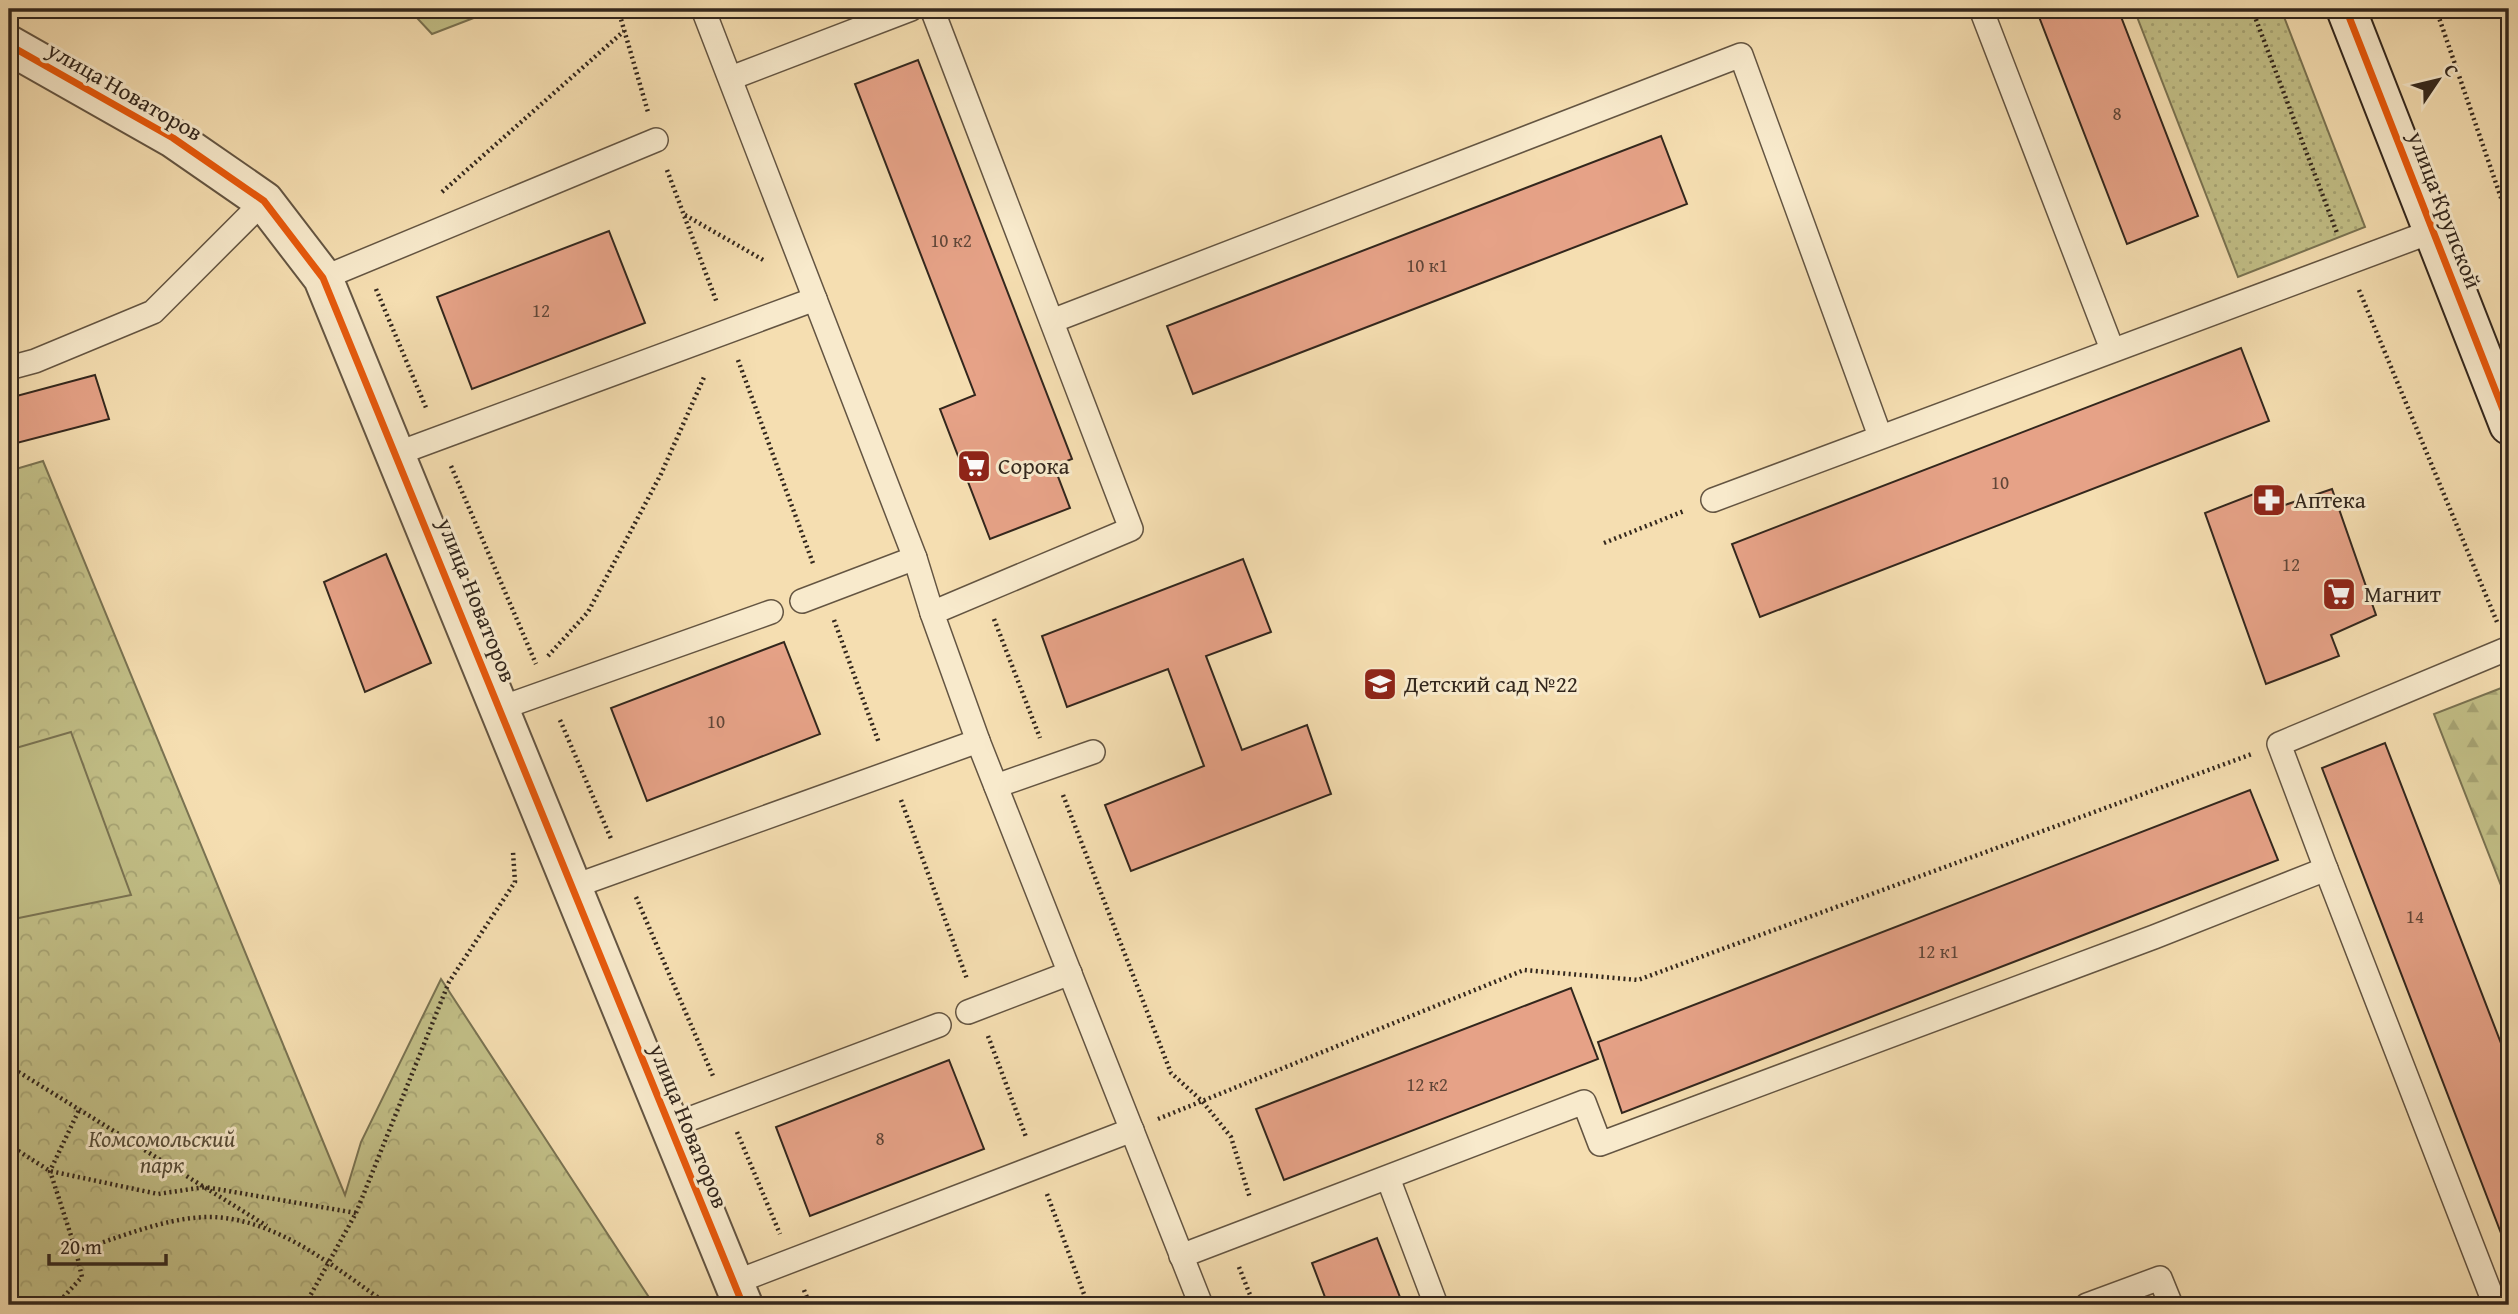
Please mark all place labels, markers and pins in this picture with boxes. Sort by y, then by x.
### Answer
supermarket icon: Сорока [955,447,993,485]
place label: Сорока [998,449,1069,482]
pharmacy icon: Аптека [2250,481,2288,519]
place label: Аптека [2294,483,2366,516]
supermarket icon: Магнит [2320,575,2358,613]
place label: Магнит [2364,577,2441,610]
school or university icon: Детский сад №22 [1361,665,1399,703]
place label: Детский сад №22 [1403,667,1578,700]

